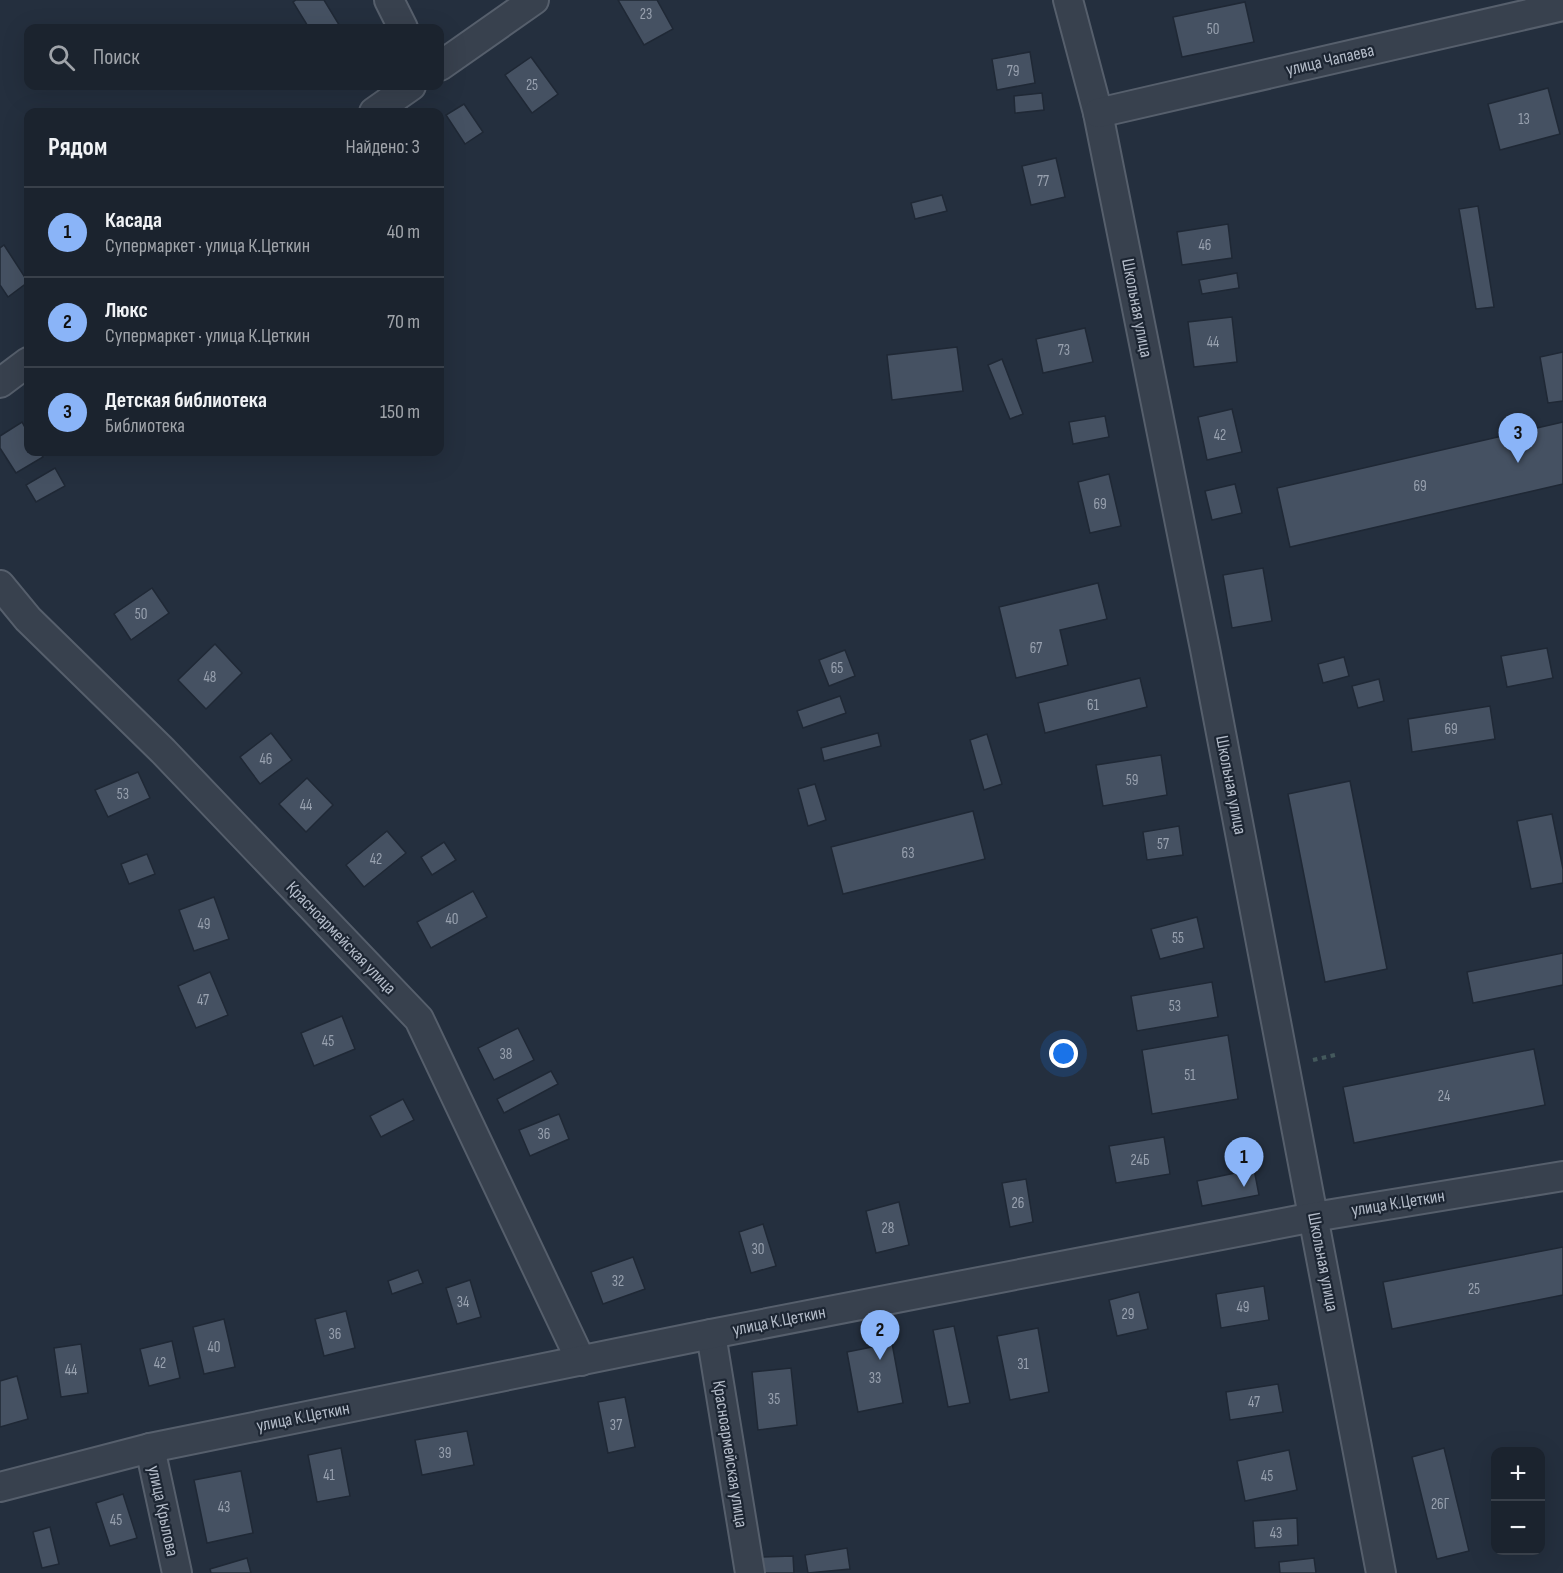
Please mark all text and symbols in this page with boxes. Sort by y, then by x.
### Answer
house number: 23 [640,5,652,24]
house number: 50 [1207,20,1219,39]
search box [24,24,444,90]
street label: улица Чапаева [1284,40,1376,80]
icon: search [45,41,78,74]
text: Поиск [93,44,139,71]
house number: 79 [1007,62,1019,81]
house number: 25 [526,76,538,95]
house number: 13 [1518,110,1530,129]
text: Рядом [48,132,107,163]
text: Найдено: 3 [346,135,420,159]
house number: 77 [1037,172,1049,191]
text: Касада [105,207,162,234]
text: 1 [64,220,71,244]
text: 40 m [387,220,420,244]
text: Супермаркет · улица К.Цеткин [105,234,310,258]
house number: 46 [1199,236,1211,255]
street label: Школьная улица [1117,257,1157,359]
text: Люкс [105,297,148,324]
text: 2 [63,310,72,334]
text: 70 m [387,310,420,334]
text: Супермаркет · улица К.Цеткин [105,324,310,348]
house number: 44 [1207,333,1219,352]
house number: 73 [1058,341,1070,360]
text: Детская библиотека [105,387,267,414]
text: 3 [63,400,72,424]
text: 150 m [380,400,420,424]
text: Библиотека [105,414,185,438]
pin: 3 [1498,414,1538,463]
house number: 42 [1214,426,1226,445]
house number: 69 [1413,477,1427,496]
house number: 69 [1093,495,1107,514]
house number: 50 [135,605,147,624]
house number: 67 [1030,639,1042,658]
house number: 65 [831,659,843,678]
house number: 48 [204,668,216,687]
house number: 61 [1087,696,1100,715]
house number: 69 [1444,720,1458,739]
street label: Школьная улица [1211,734,1251,836]
house number: 46 [260,750,272,769]
house number: 59 [1126,771,1138,790]
house number: 53 [117,785,129,804]
house number: 44 [300,796,312,815]
house number: 57 [1157,835,1169,854]
house number: 63 [902,844,914,863]
house number: 42 [370,850,382,869]
street label: Красноармейская улица [282,877,400,999]
house number: 40 [446,910,458,929]
house number: 49 [198,915,210,934]
house number: 55 [1172,929,1184,948]
house number: 47 [197,991,209,1010]
house number: 53 [1169,997,1181,1016]
house number: 45 [322,1032,334,1051]
your location [1049,1039,1078,1068]
house number: 38 [500,1045,512,1064]
house number: 51 [1184,1066,1196,1085]
house number: 24 [1438,1087,1450,1106]
house number: 36 [538,1125,550,1144]
pin: 1 [1224,1138,1264,1187]
house number: 24Б [1131,1151,1150,1170]
street label: улица К.Цеткин [1350,1185,1446,1221]
house number: 26 [1012,1194,1024,1213]
street label: Школьная улица [1303,1211,1343,1313]
house number: 28 [882,1219,894,1238]
house number: 30 [752,1240,764,1259]
house number: 32 [612,1272,624,1291]
house number: 25 [1468,1280,1480,1299]
house number: 34 [457,1293,469,1312]
house number: 49 [1237,1298,1249,1317]
street label: улица К.Цеткин [731,1302,827,1340]
house number: 29 [1122,1305,1134,1324]
pin: 2 [860,1310,900,1360]
house number: 36 [329,1325,341,1344]
house number: 40 [208,1338,220,1357]
house number: 42 [154,1354,166,1373]
house number: 31 [1017,1355,1030,1374]
house number: 44 [65,1361,77,1380]
house number: 33 [869,1369,881,1388]
street label: Красноармейская улица [708,1379,752,1529]
house number: 35 [768,1390,780,1409]
house number: 47 [1248,1393,1260,1412]
street label: улица К.Цеткин [255,1398,351,1436]
house number: 37 [610,1416,622,1435]
house number: 39 [439,1444,451,1463]
map controls [1491,1447,1545,1555]
button: + [1491,1447,1545,1501]
street label: улица Крылова [143,1464,183,1558]
house number: 41 [323,1466,336,1485]
house number: 45 [1261,1467,1273,1486]
house number: 26Г [1431,1495,1450,1514]
house number: 43 [218,1498,230,1517]
button: − [1491,1501,1545,1555]
house number: 45 [110,1511,122,1530]
house number: 43 [1270,1524,1282,1543]

